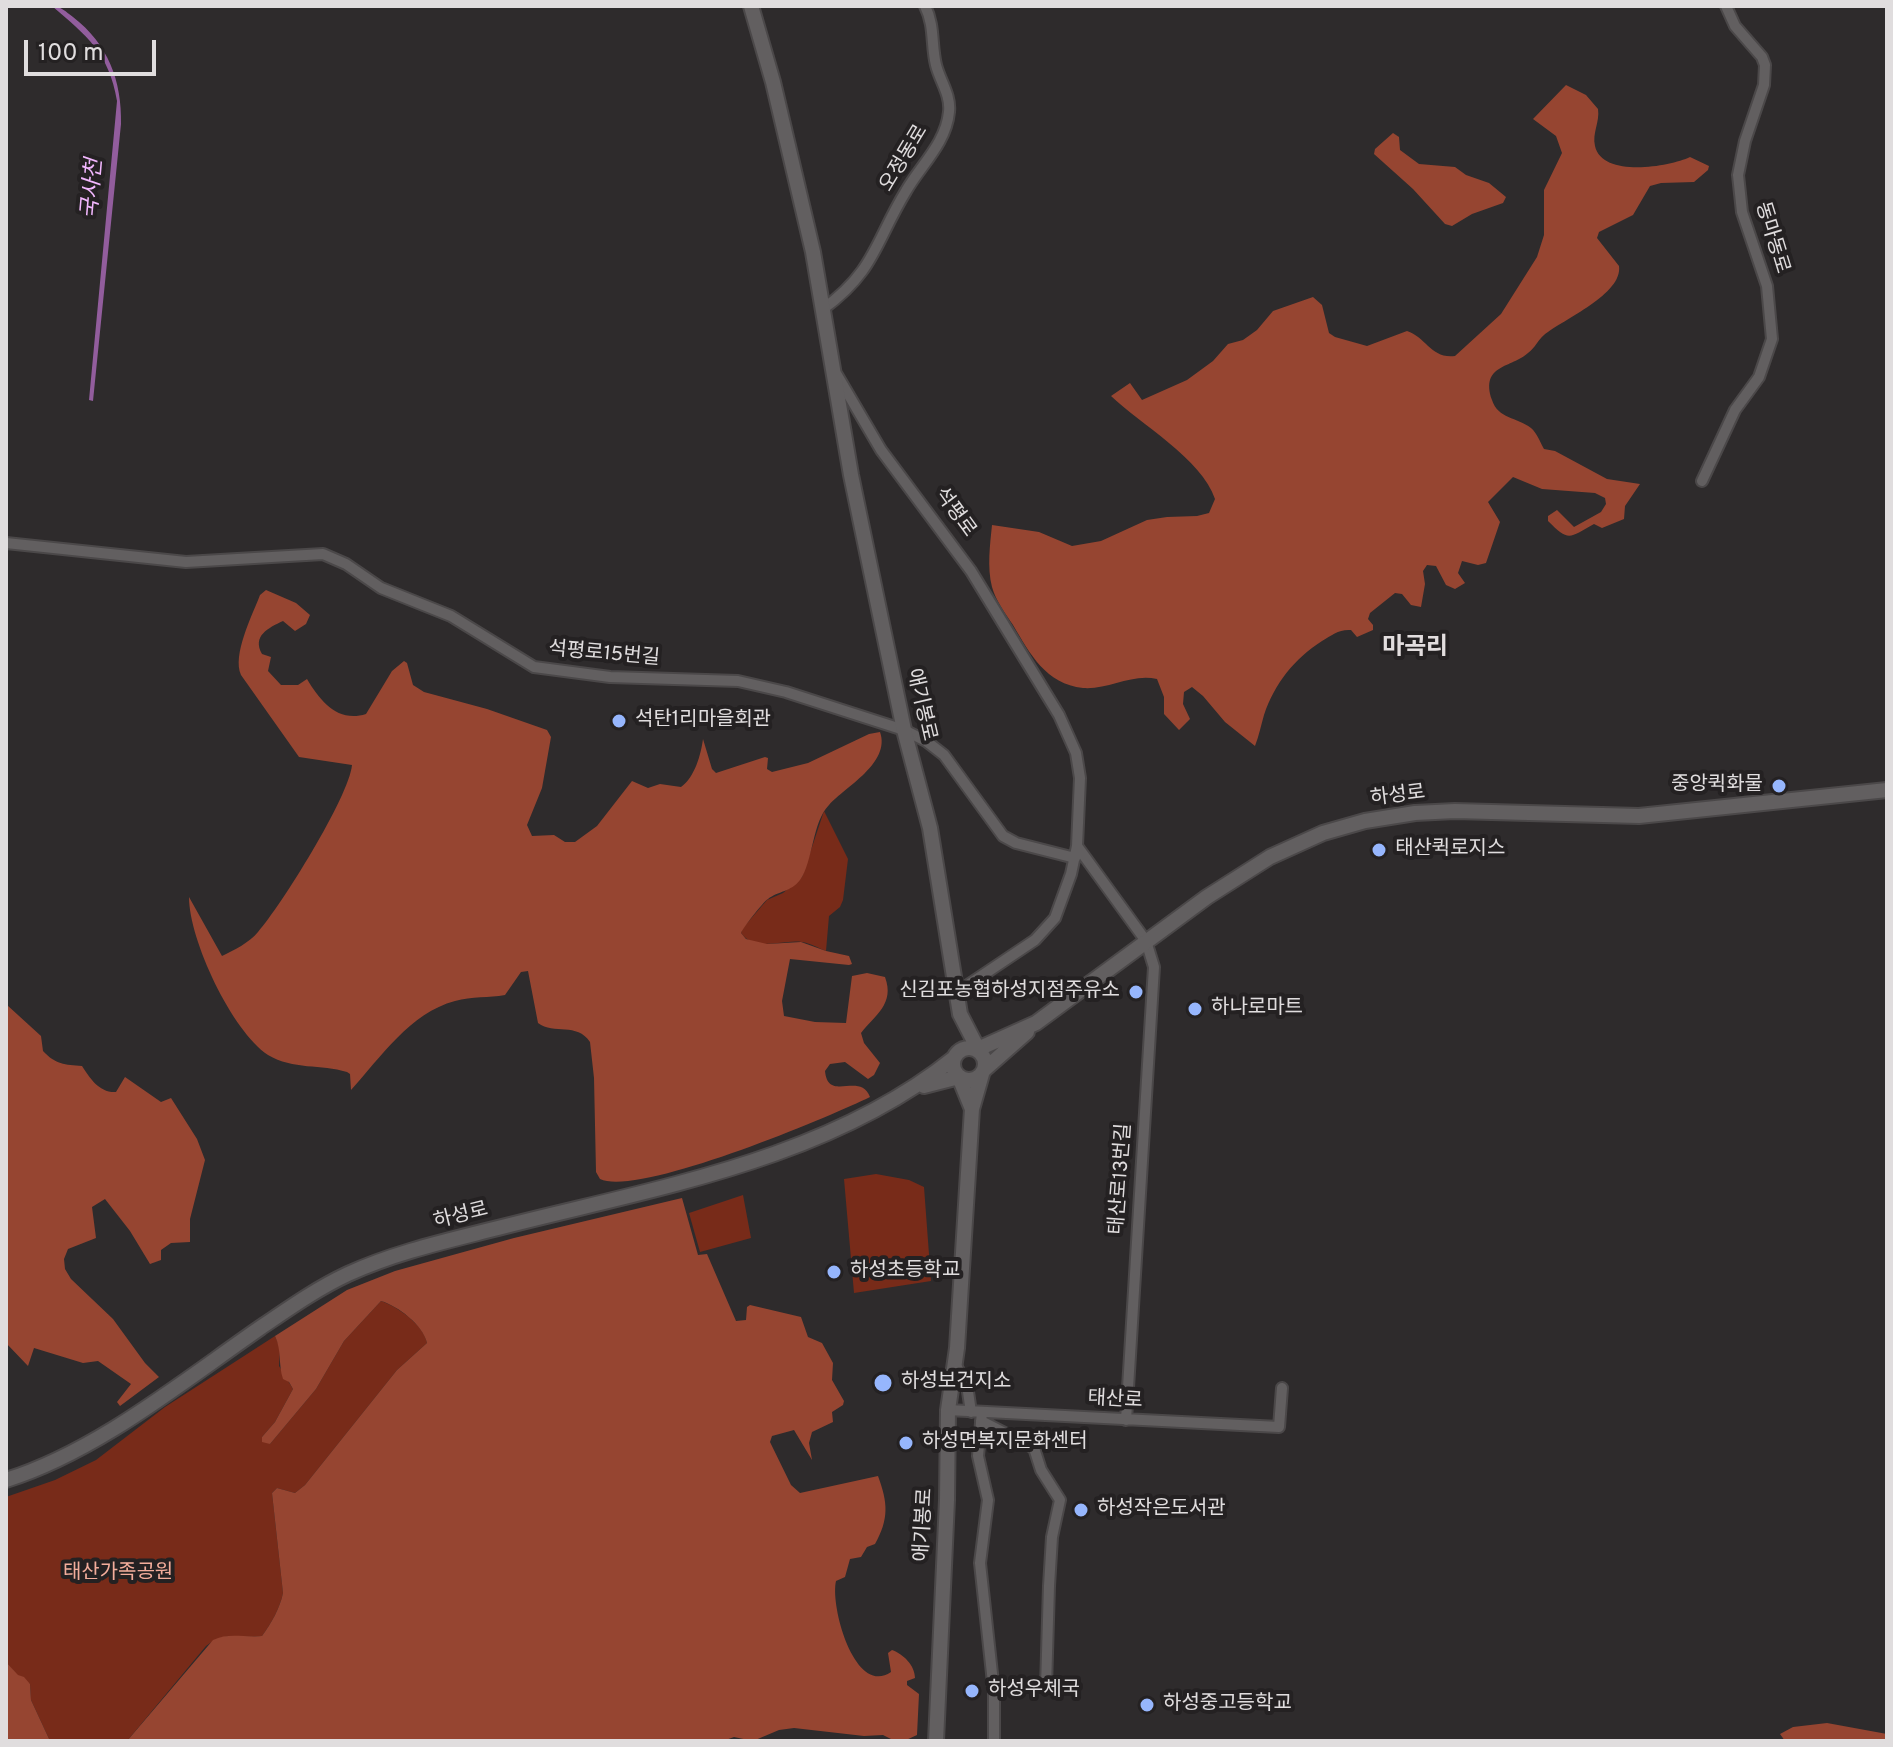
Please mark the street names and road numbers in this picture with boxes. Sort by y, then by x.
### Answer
street label: 오정동로 [876,121,934,197]
street label: 동마동로 [1749,199,1793,277]
street label: 석평로 [928,484,980,542]
street label: 석평로15번길 [547,638,661,672]
street label: 애기봉로 [900,666,940,744]
street label: 하성로 [1369,782,1427,812]
street label: 태산로13번길 [1106,1123,1138,1235]
street label: 하성로 [431,1199,491,1235]
street label: 태산로 [1087,1388,1143,1414]
street label: 애기봉로 [911,1488,939,1562]

